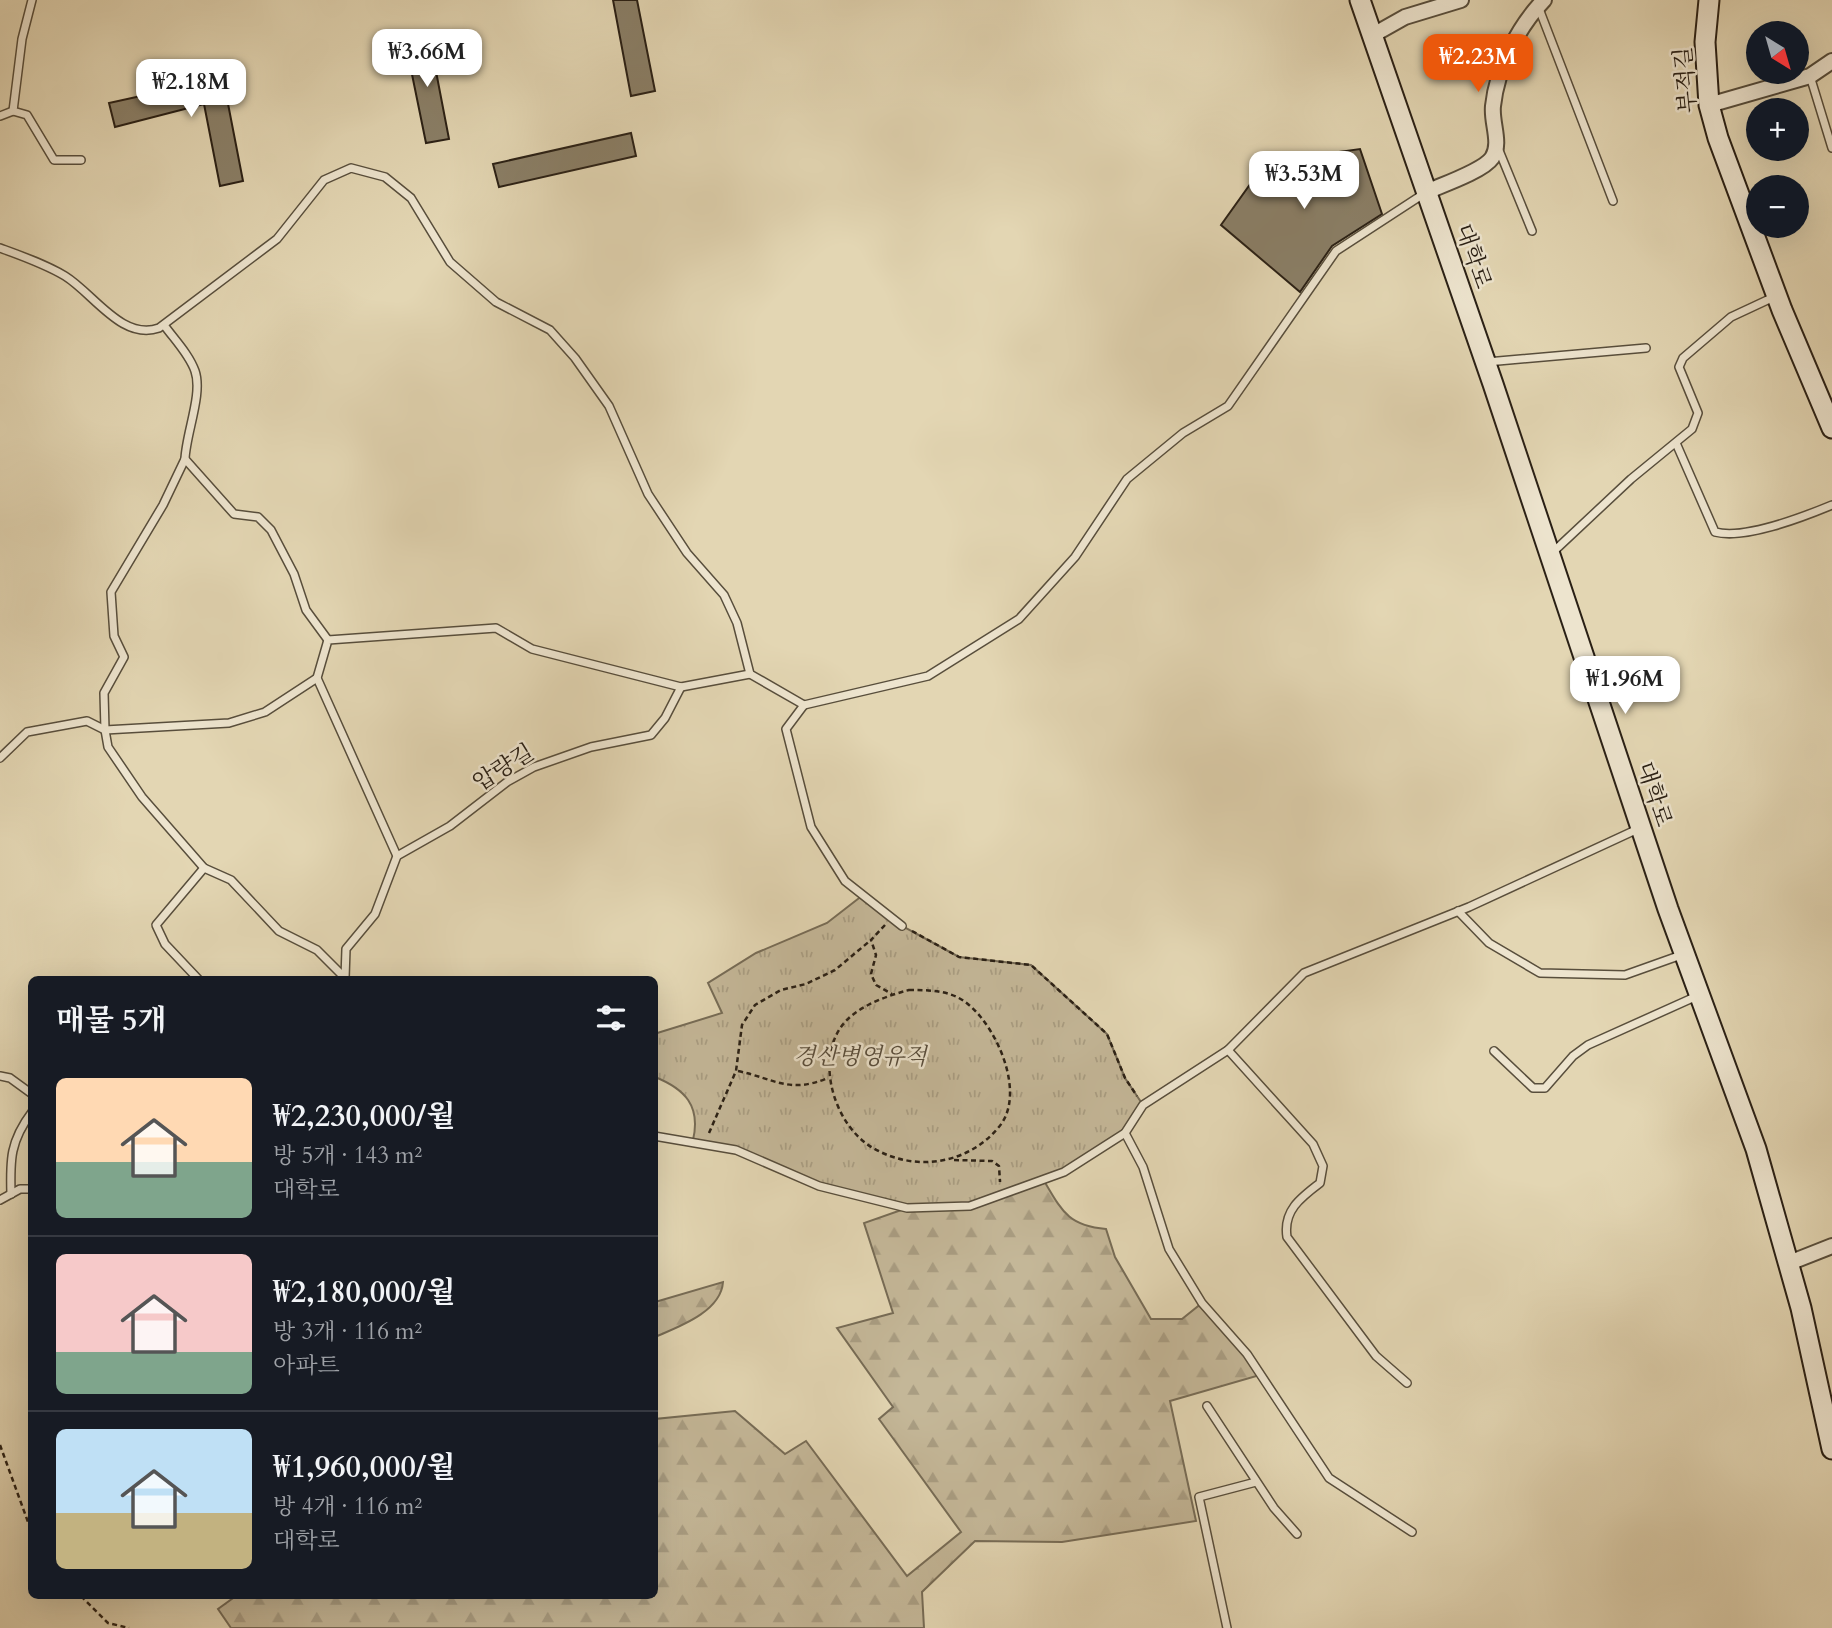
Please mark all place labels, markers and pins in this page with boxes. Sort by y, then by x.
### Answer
pin: ₩3.66M [370,29,484,89]
pin: ₩2.23M [1421,34,1535,94]
pin: ₩2.18M [134,60,248,119]
pin: ₩3.53M [1247,152,1361,211]
pin: ₩1.96M [1568,656,1682,716]

